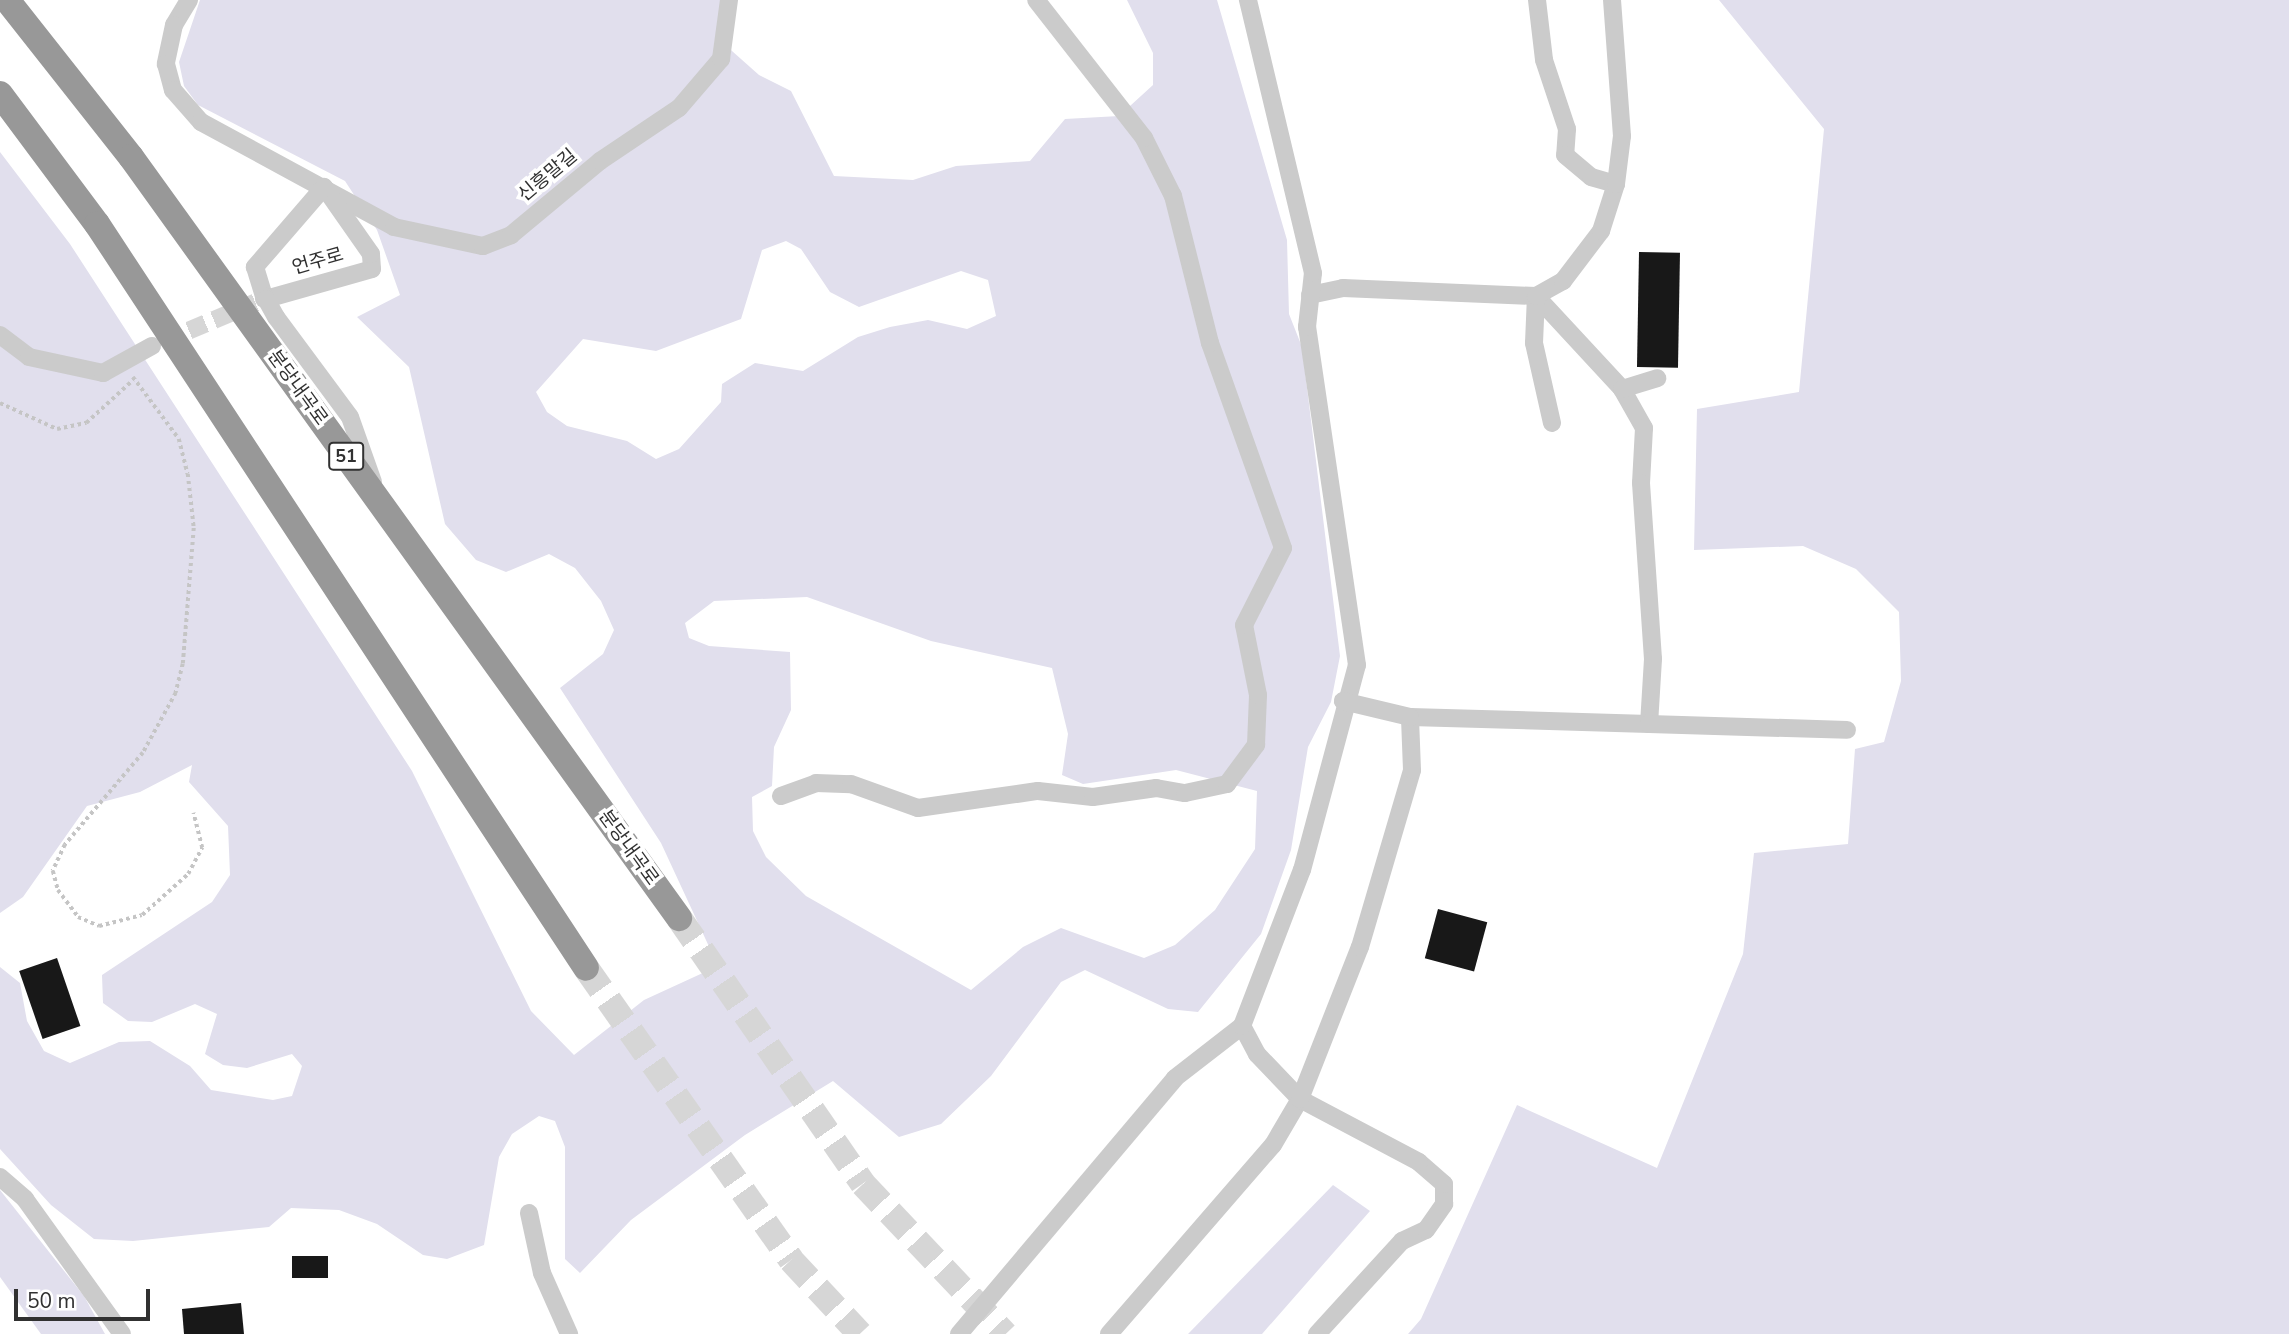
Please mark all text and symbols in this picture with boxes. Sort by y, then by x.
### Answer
street label: 신흥말길 [514,145,582,207]
street label: 언주로 [290,244,346,280]
street label: 분당내곡로 [262,346,332,430]
road number: 51 [327,442,365,470]
street label: 분당내곡로 [593,806,663,890]
scale bar [18,1274,154,1318]
text: 50 m [27,1287,76,1315]

